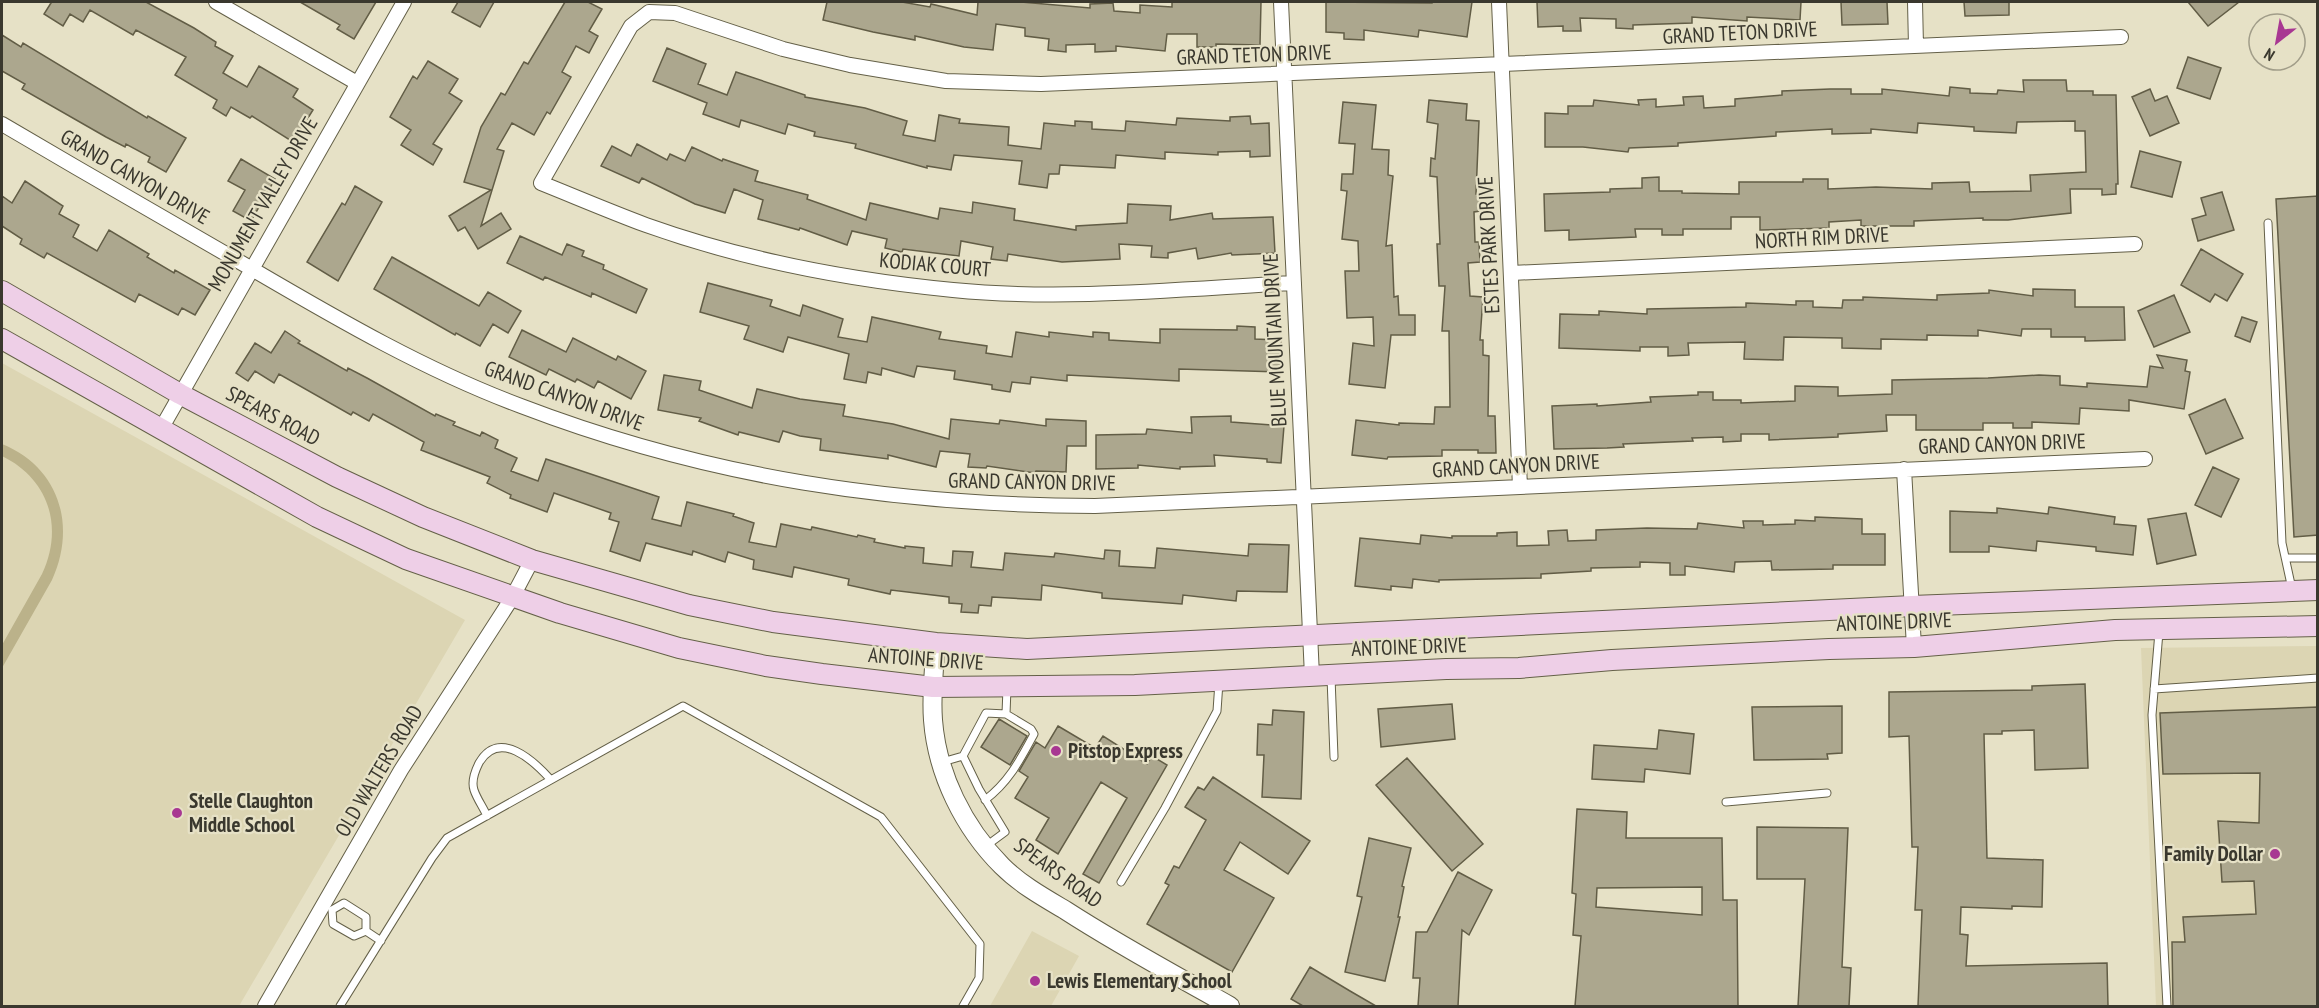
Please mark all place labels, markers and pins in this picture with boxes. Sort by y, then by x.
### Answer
place label: Pitstop Express [1068,737,1183,764]
marker: Pitstop Express [1049,744,1063,758]
place label: Stelle Claughton Middle School [189,787,313,838]
marker: Stelle Claughton Middle School [170,806,184,820]
place label: Family Dollar [2164,840,2264,867]
marker: Family Dollar [2268,847,2282,861]
place label: Lewis Elementary School [1047,967,1232,994]
marker: Lewis Elementary School [1028,974,1042,988]

